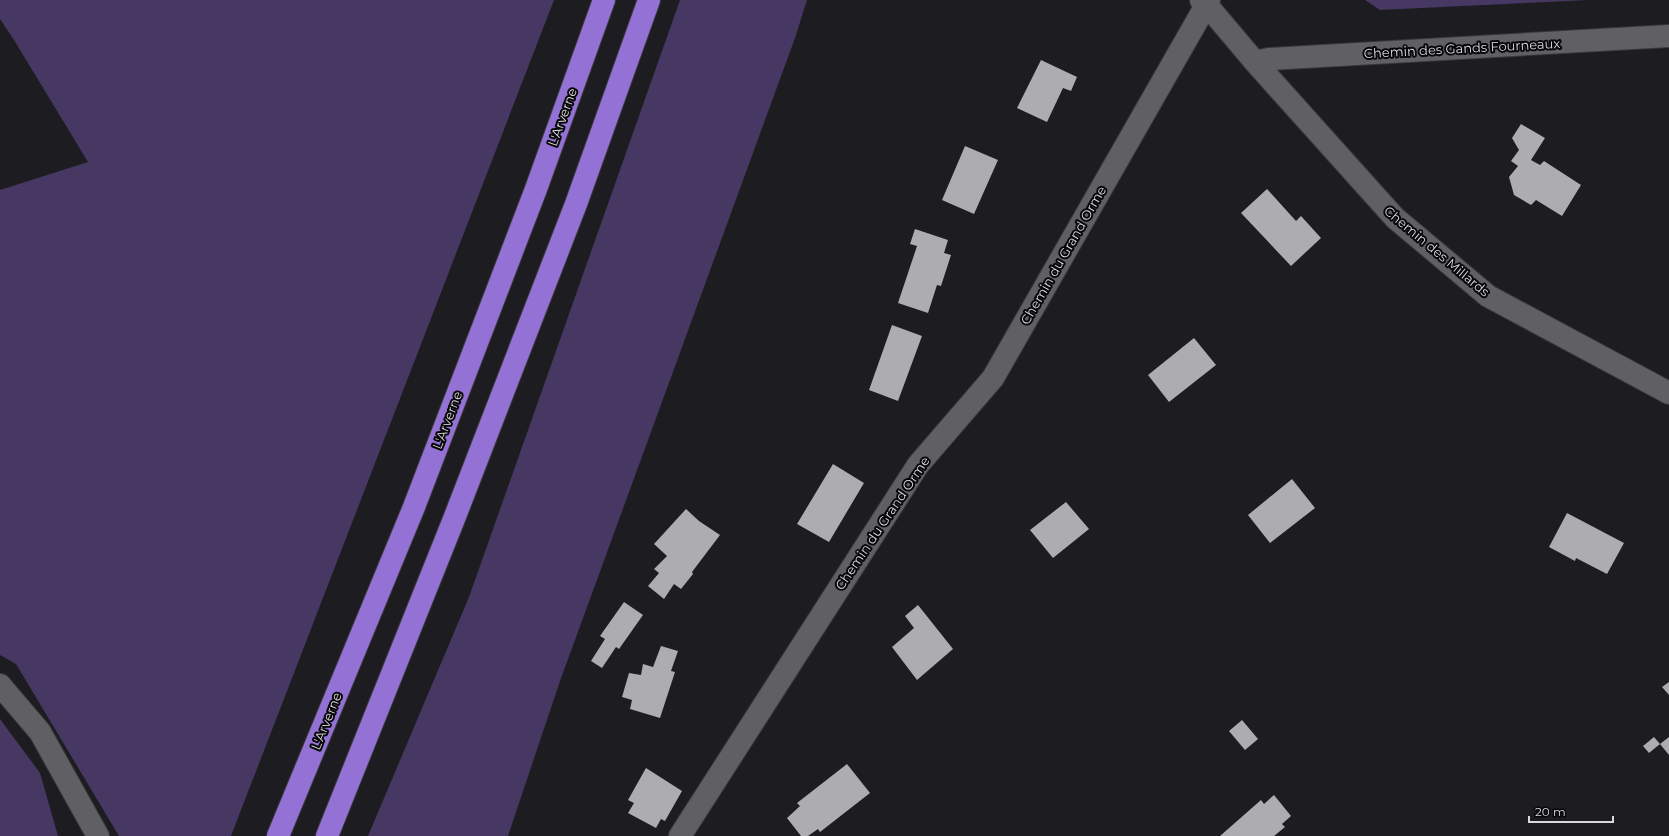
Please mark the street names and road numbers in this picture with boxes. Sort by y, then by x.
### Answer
street label: Chemin des Gands Fourneaux [1363,35,1561,61]
street label: L'Arverne [544,86,580,148]
street label: Chemin du Grand Orme [1017,183,1109,327]
street label: Chemin des Millards [1381,202,1493,300]
street label: L'Arverne [429,389,465,451]
street label: Chemin du Grand Orme [831,453,933,593]
street label: L'Arverne [307,690,345,752]

